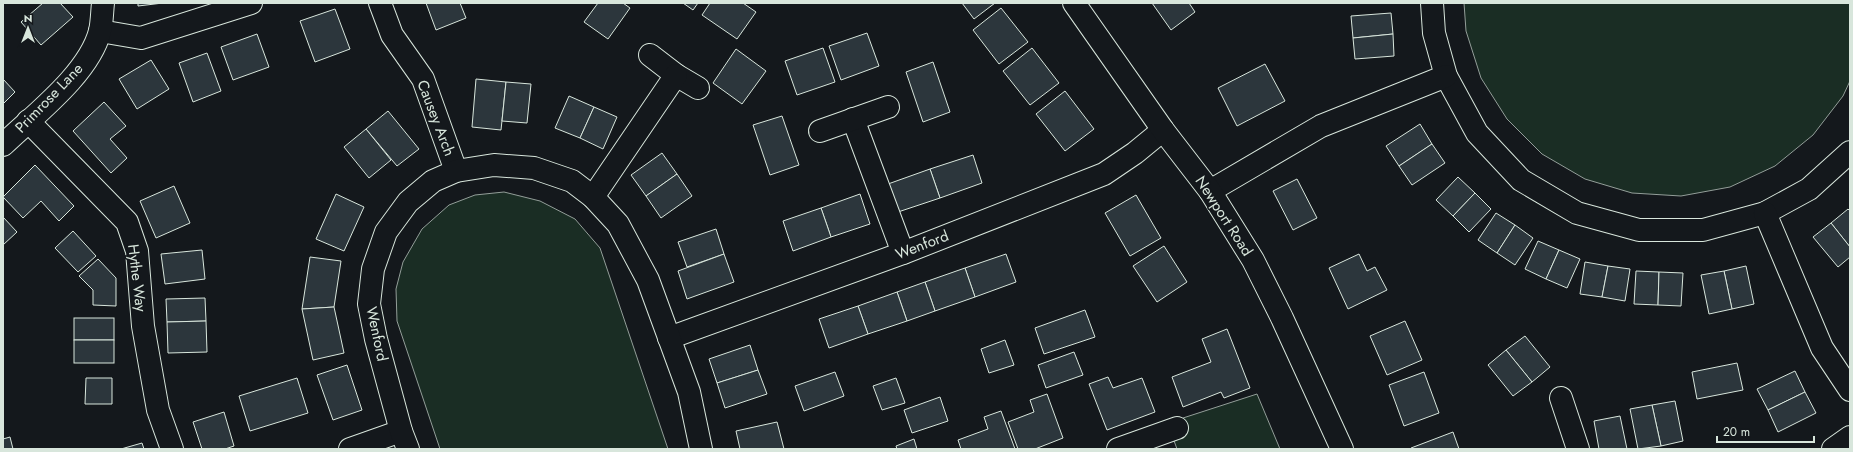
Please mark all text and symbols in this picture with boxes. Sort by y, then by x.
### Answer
north arrow [8,8,48,48]
text: N [24,10,32,26]
street label: Primrose Lane [10,58,88,138]
street label: Causey Arch [411,77,461,159]
street label: Newport Road [1190,172,1258,260]
street label: Wenford [892,225,952,265]
street label: Hythe Way [122,243,152,314]
street label: Wenford [360,305,394,363]
scale bar [1717,418,1814,444]
text: 20 m [1723,423,1750,441]

